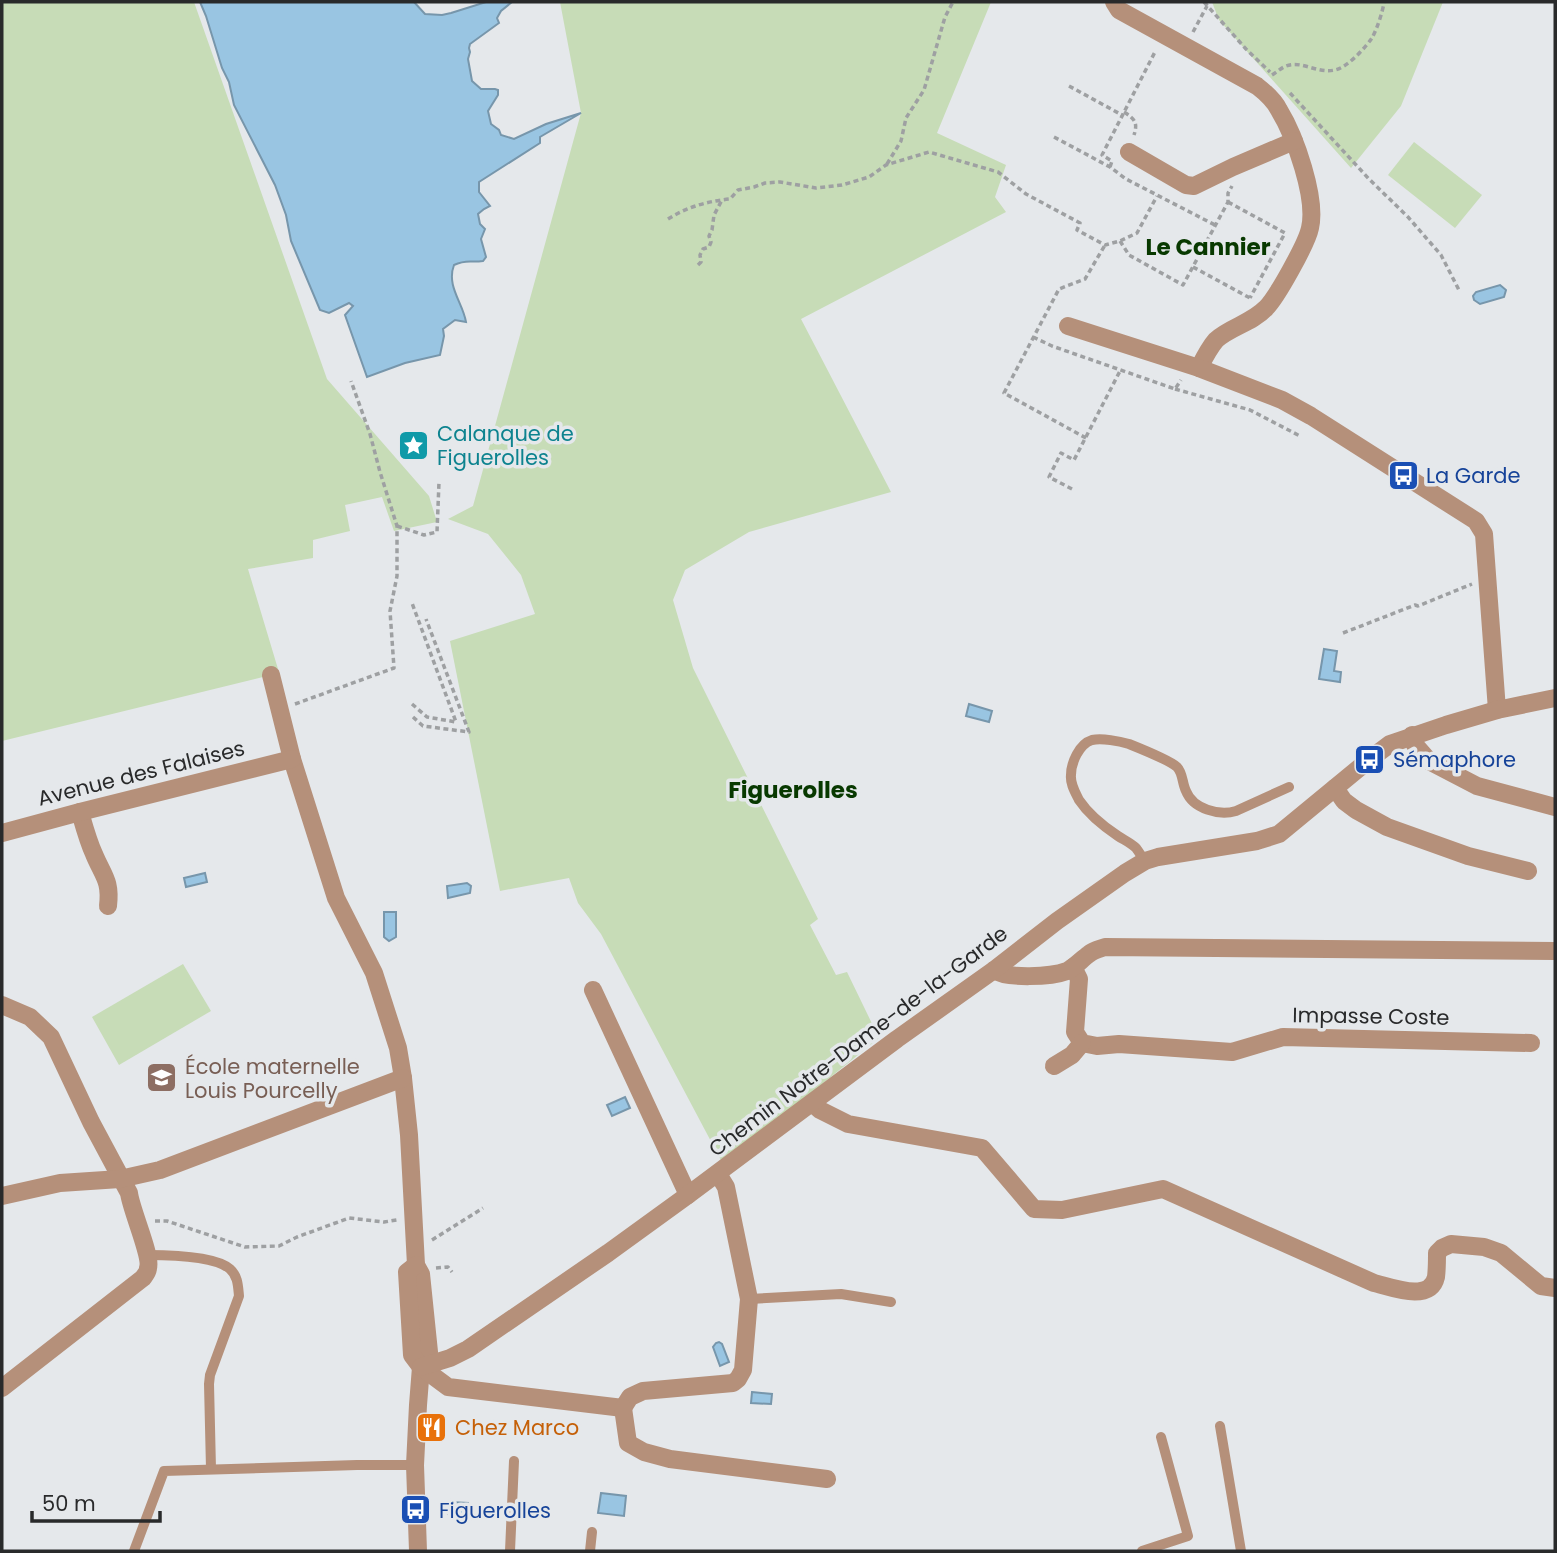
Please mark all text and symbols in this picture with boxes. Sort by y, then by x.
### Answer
district label: Le Cannier [1146,231,1271,263]
place label: Calanque de Figuerolles [437,419,574,472]
place icon: Calanque de Figuerolles [397,428,431,462]
bus stop icon: La Garde [1386,458,1420,492]
place label: La Garde [1426,461,1520,490]
street label: Avenue des Falaises [34,733,248,813]
bus stop icon: Sémaphore [1353,742,1387,776]
place label: Sémaphore [1393,745,1516,774]
district label: Figuerolles [728,774,858,806]
street label: Chemin Notre-Dame-de-la-Garde [703,919,1013,1163]
street label: Impasse Coste [1292,1000,1450,1032]
place label: École maternelle Louis Pourcelly [185,1052,360,1105]
school or university icon: École maternelle Louis Pourcelly [145,1061,179,1095]
restaurant icon: Chez Marco [415,1410,449,1444]
place label: Chez Marco [455,1413,579,1442]
scale bar [32,1480,159,1524]
text: 50 m [42,1489,96,1518]
bus stop icon: Figuerolles [399,1493,433,1527]
place label: Figuerolles [439,1496,551,1525]

